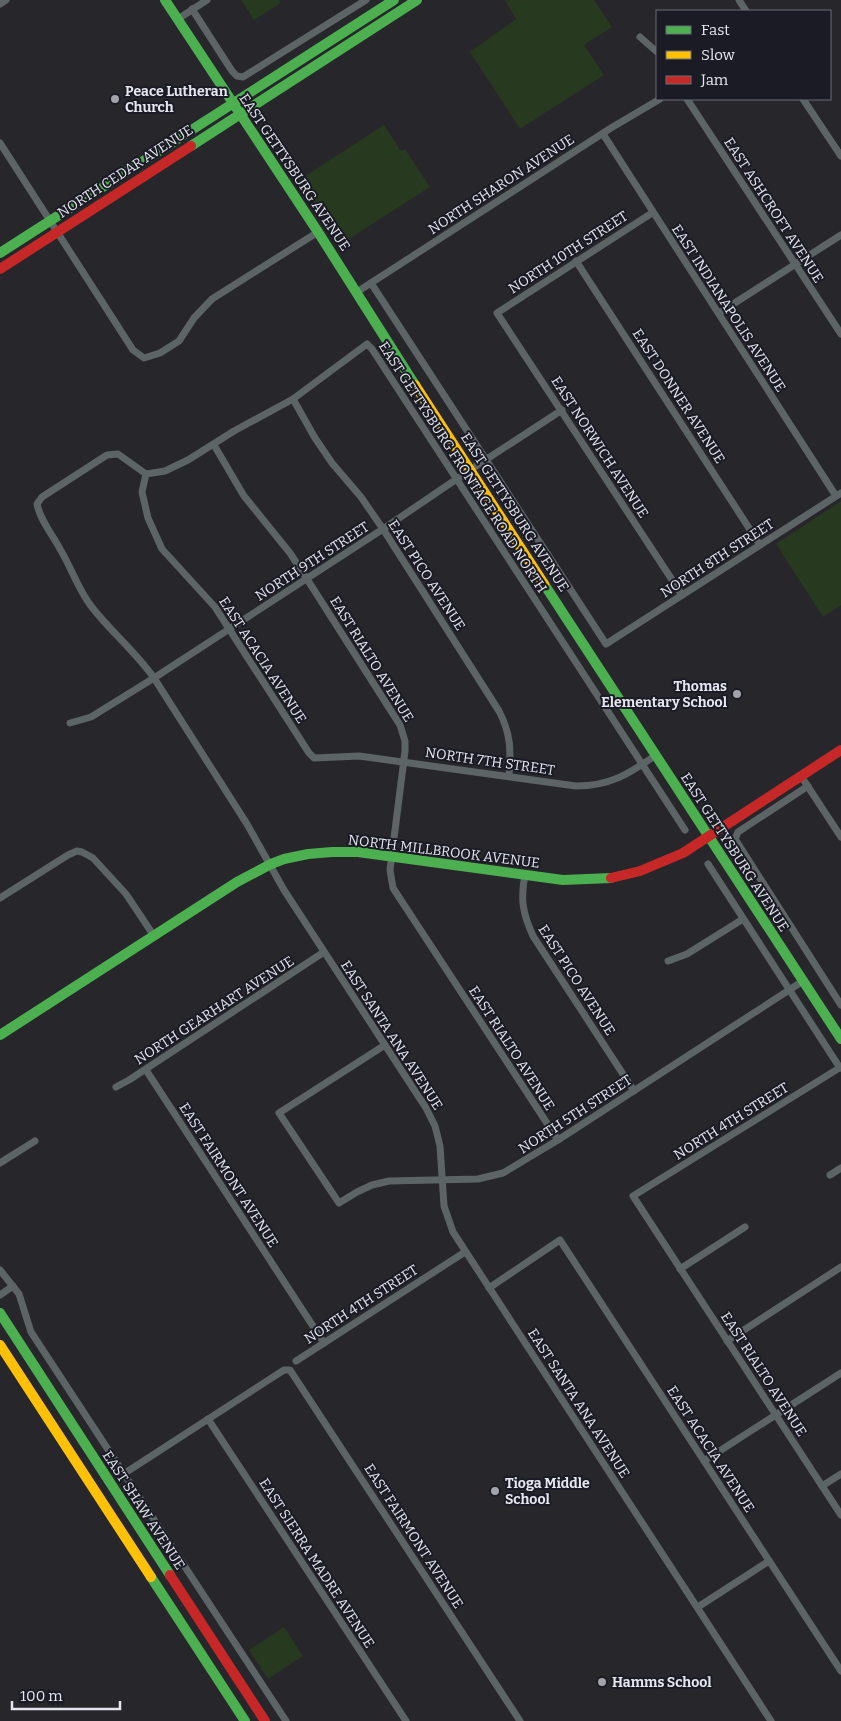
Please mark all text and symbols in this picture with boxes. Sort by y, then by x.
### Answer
legend [656,10,831,100]
text: Fast [701,21,730,39]
text: Slow [701,46,736,64]
text: Jam [700,71,729,89]
place label: Peace Lutheran Church [125,83,228,116]
street label: EAST GETTYSBURG AVENUE [236,90,354,254]
marker: Peace Lutheran Church [109,93,121,105]
street label: NORTH CEDAR AVENUE [54,121,196,222]
street label: NORTH SHARON AVENUE [425,131,577,238]
street label: EAST ASHCROFT AVENUE [720,134,827,286]
street label: NORTH 10TH STREET [505,208,631,297]
street label: EAST INDIANAPOLIS AVENUE [668,221,789,395]
street label: EAST DONNER AVENUE [629,326,728,467]
street label: EAST GETTYSBURG FRONTAGE ROAD NORTH [375,338,550,596]
street label: EAST NORWICH AVENUE [547,373,652,521]
street label: EAST GETTYSBURG AVENUE [457,430,572,595]
street label: NORTH 8TH STREET [657,515,777,601]
street label: EAST PICO AVENUE [384,517,469,634]
street label: NORTH 9TH STREET [252,518,372,605]
street label: EAST RIALTO AVENUE [326,593,417,725]
street label: EAST ACACIA AVENUE [215,594,310,727]
place label: Thomas Elementary School [601,678,728,711]
marker: Thomas Elementary School [731,688,743,700]
street label: NORTH 7TH STREET [424,744,556,779]
street label: EAST GETTYSBURG AVENUE [677,770,792,935]
street label: NORTH MILLBROOK AVENUE [347,831,541,872]
street label: EAST PICO AVENUE [534,922,619,1039]
street label: NORTH GEARHART AVENUE [131,952,297,1068]
street label: EAST SANTA ANA AVENUE [337,957,446,1113]
street label: EAST RIALTO AVENUE [465,983,558,1114]
street label: NORTH 5TH STREET [515,1071,635,1157]
street label: NORTH 4TH STREET [671,1079,792,1164]
street label: EAST FAIRMONT AVENUE [175,1100,282,1251]
street label: NORTH 4TH STREET [301,1261,421,1348]
street label: EAST RIALTO AVENUE [717,1309,810,1440]
street label: EAST SANTA ANA AVENUE [524,1325,633,1481]
street label: EAST ACACIA AVENUE [663,1383,758,1516]
street label: EAST SHAW AVENUE [99,1448,188,1573]
street label: EAST FAIRMONT AVENUE [360,1461,467,1612]
street label: EAST SIERRA MADRE AVENUE [255,1475,378,1651]
place label: Tioga Middle School [505,1475,590,1508]
marker: Tioga Middle School [489,1485,501,1497]
place label: Hamms School [612,1674,712,1691]
marker: Hamms School [596,1676,608,1688]
scale bar [12,1678,120,1710]
text: 100 m [20,1687,63,1705]

